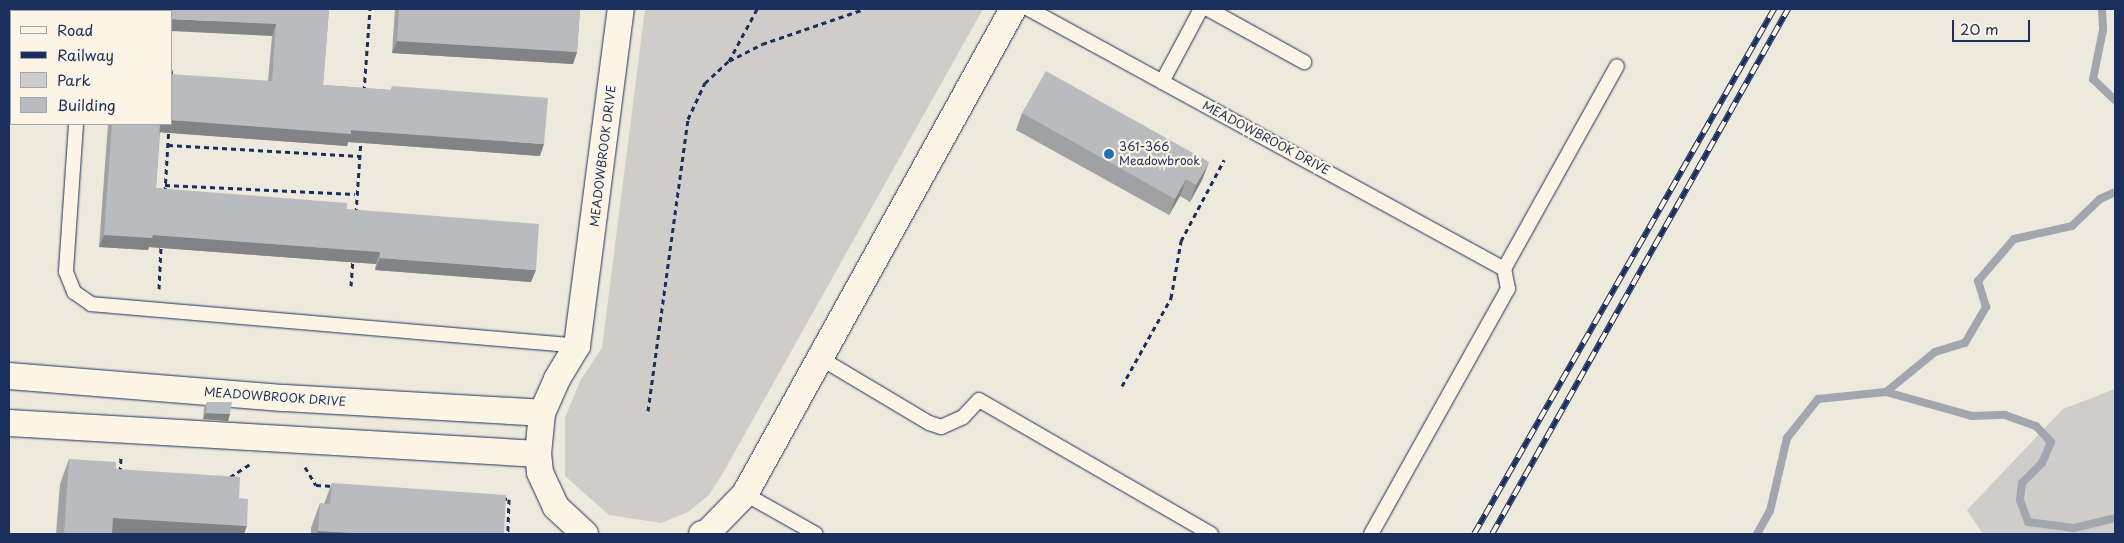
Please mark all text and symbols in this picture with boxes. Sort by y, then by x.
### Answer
legend [10,10,172,125]
scale bar [1954,10,2032,42]
text: 20 m [1960,17,1999,40]
text: Road [57,18,93,41]
text: Railway [57,43,114,66]
text: Park [57,68,91,91]
street label: MEADOWBROOK DRIVE [587,84,619,228]
text: Building [57,93,116,116]
street label: MEADOWBROOK DRIVE [1199,98,1333,178]
place label: 361-366 Meadowbrook [1119,140,1200,168]
marker: 361-366 Meadowbrook [1103,148,1115,160]
street label: MEADOWBROOK DRIVE [203,385,347,409]

